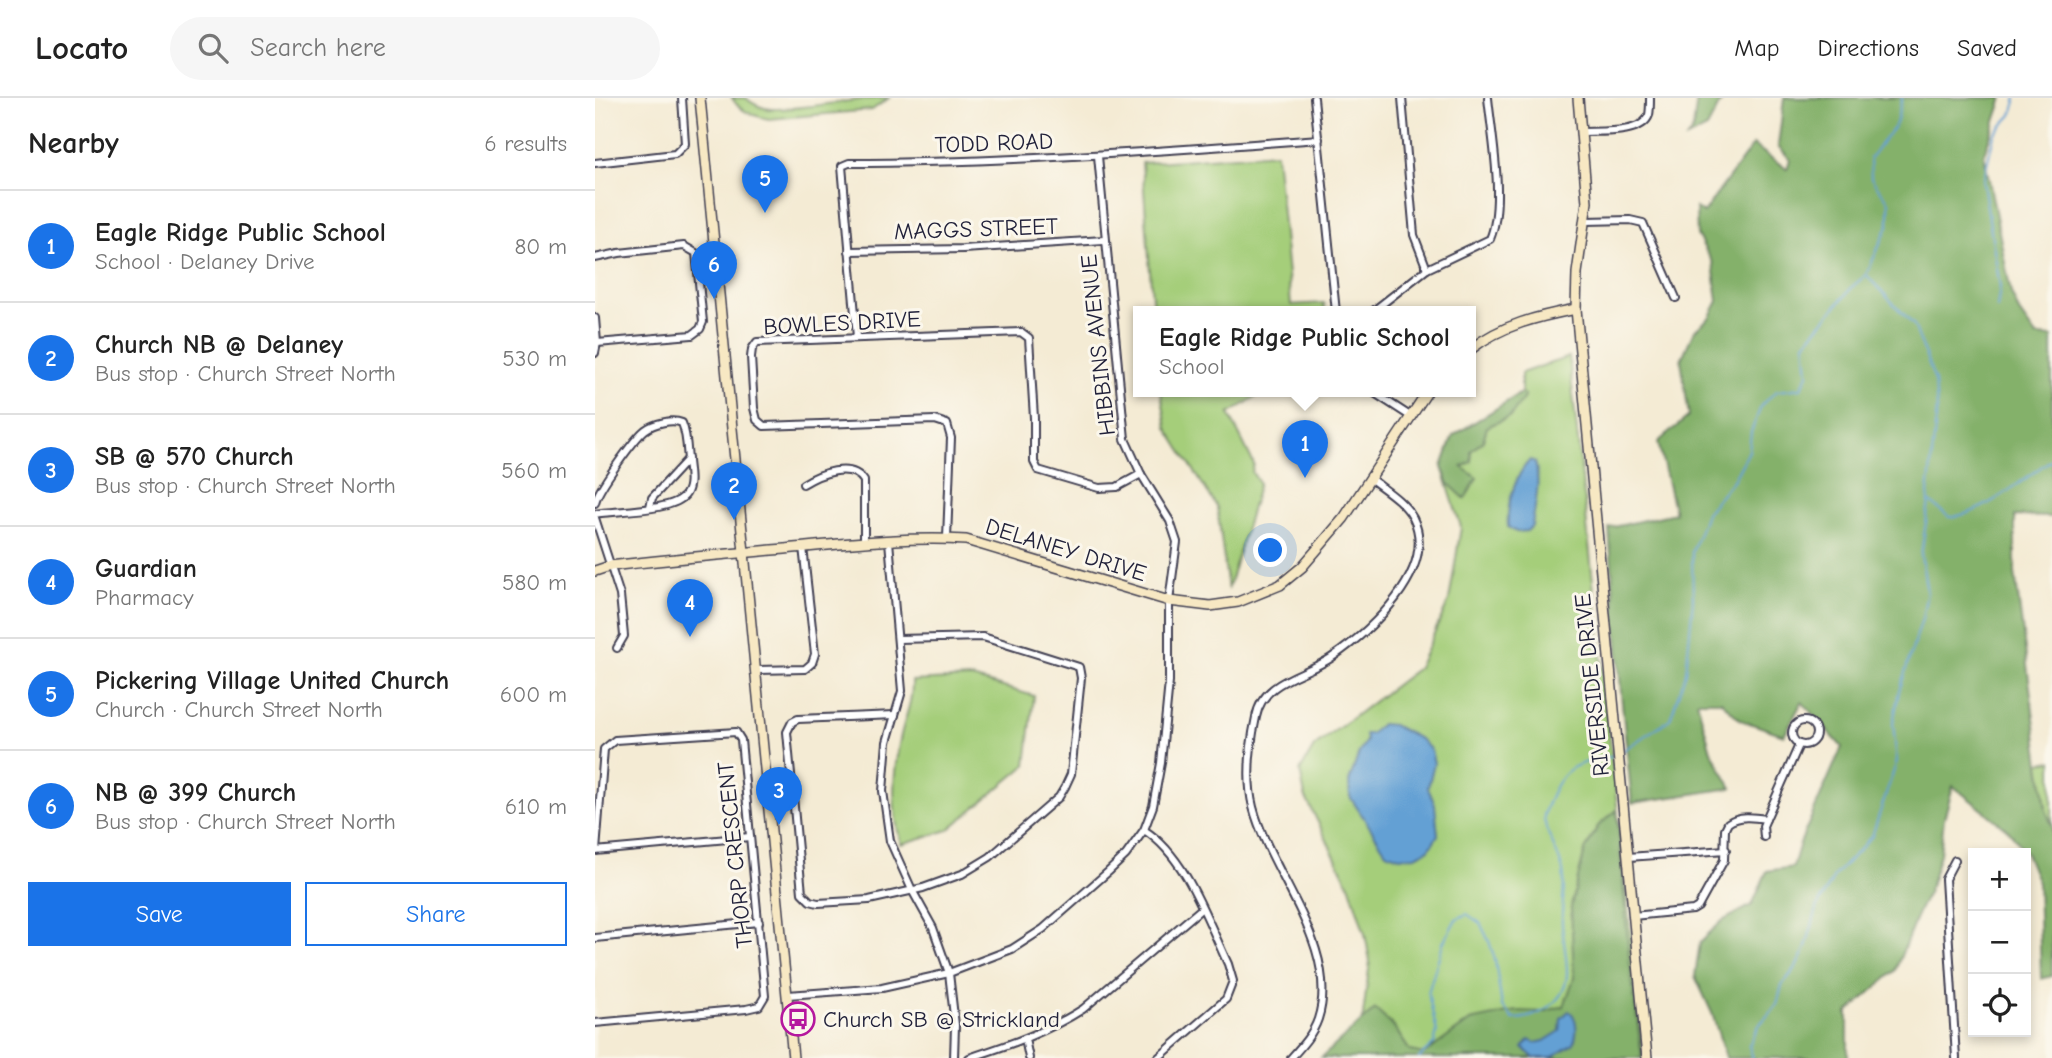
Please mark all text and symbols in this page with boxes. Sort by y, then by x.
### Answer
search box [170,17,660,80]
text: Locato [35,29,128,67]
icon: search [194,29,232,67]
text: Search here [250,33,386,63]
text: Map [1734,34,1780,62]
text: Directions [1818,34,1919,62]
text: Saved [1957,34,2017,62]
text: Nearby [28,126,119,161]
street label: TODD ROAD [934,127,1054,159]
text: 6 results [484,130,567,157]
pin: 5 [742,155,788,213]
street label: MAGGS STREET [894,213,1058,245]
text: Eagle Ridge Public School [95,218,386,248]
text: 1 [46,233,56,260]
text: 80 m [514,233,567,260]
pin: 6 [691,241,737,299]
text: School · Delaney Drive [95,248,315,275]
street label: HIBBINS AVENUE [1075,253,1121,437]
street label: BOWLES DRIVE [763,305,922,341]
popup [1133,306,1476,397]
text: Eagle Ridge Public School [1159,323,1450,353]
text: Church NB @ Delaney [95,330,343,360]
text: 2 [45,345,57,372]
text: 530 m [502,345,567,372]
text: School [1159,353,1225,380]
text: Bus stop · Church Street North [95,360,396,387]
pin: 1 [1282,420,1328,478]
text: SB @ 570 Church [95,442,294,472]
text: 3 [45,457,57,484]
text: 560 m [501,457,567,484]
pin: 2 [711,462,757,520]
text: Bus stop · Church Street North [95,472,396,499]
street label: DELANEY DRIVE [982,513,1150,587]
your location [1253,533,1287,567]
text: Guardian [95,554,197,584]
text: 4 [46,569,56,596]
text: 580 m [502,569,567,596]
pin: 4 [667,579,713,637]
text: Pharmacy [95,584,193,611]
street label: RIVERSIDE DRIVE [1569,592,1615,778]
text: Pickering Village United Church [95,666,449,696]
text: 5 [45,681,57,708]
text: 600 m [500,681,567,708]
text: Church · Church Street North [95,696,383,723]
street label: THORP CRESCENT [712,760,758,950]
pin: 3 [756,767,802,825]
text: NB @ 399 Church [95,778,296,808]
text: 6 [45,793,57,820]
text: 610 m [505,793,567,820]
text: Bus stop · Church Street North [95,808,396,835]
map controls [1968,848,2031,1037]
button: + [1968,848,2031,911]
button: Save [28,882,291,946]
button: Share [305,882,567,946]
button: − [1968,911,2031,974]
button: locate [1968,974,2031,1037]
bus stop icon: Church SB @ Strickland [779,1000,817,1038]
place label: Church SB @ Strickland [823,1006,1060,1033]

